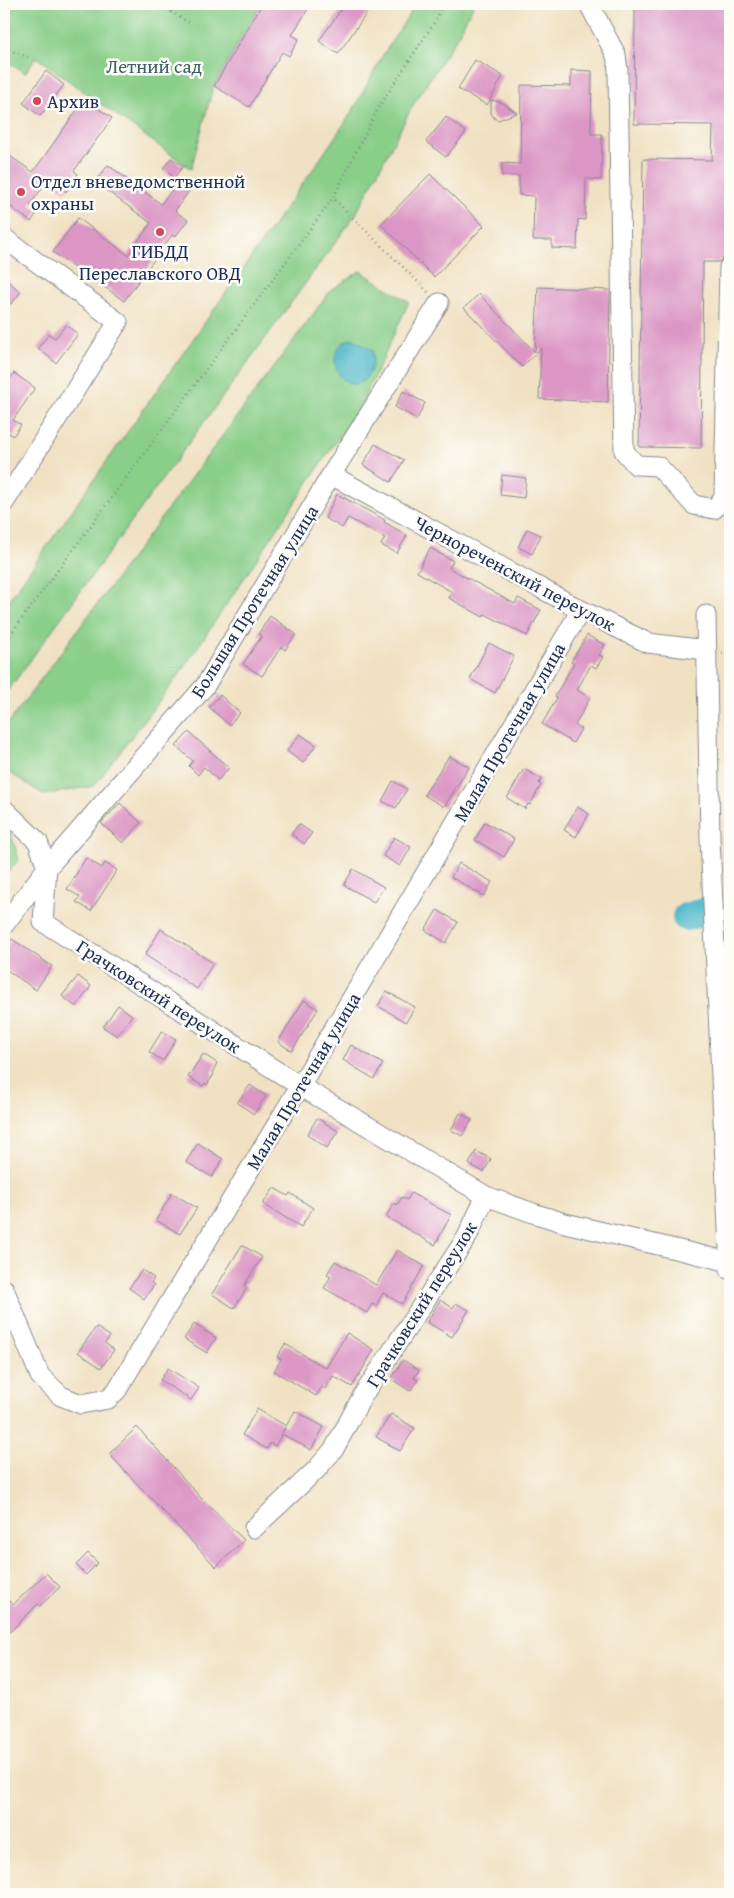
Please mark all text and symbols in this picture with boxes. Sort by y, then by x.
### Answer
park label: Летний сад [106,52,202,80]
place label: Архив [47,87,99,115]
marker: Архив [31,95,43,107]
place label: Отдел вневедомственной охраны [31,167,245,217]
marker: Отдел вневедомственной охраны [15,186,27,198]
marker: ГИБДД Переславского ОВД [154,226,166,238]
place label: ГИБДД Переславского ОВД [79,237,241,287]
street label: Большая Протечная улица [183,499,325,703]
street label: Чернореченский переулок [409,508,621,638]
street label: Малая Протечная улица [446,637,572,827]
street label: Грачковский переулок [71,932,247,1060]
street label: Малая Протечная улица [239,987,367,1175]
street label: Грачковский переулок [358,1215,484,1393]

